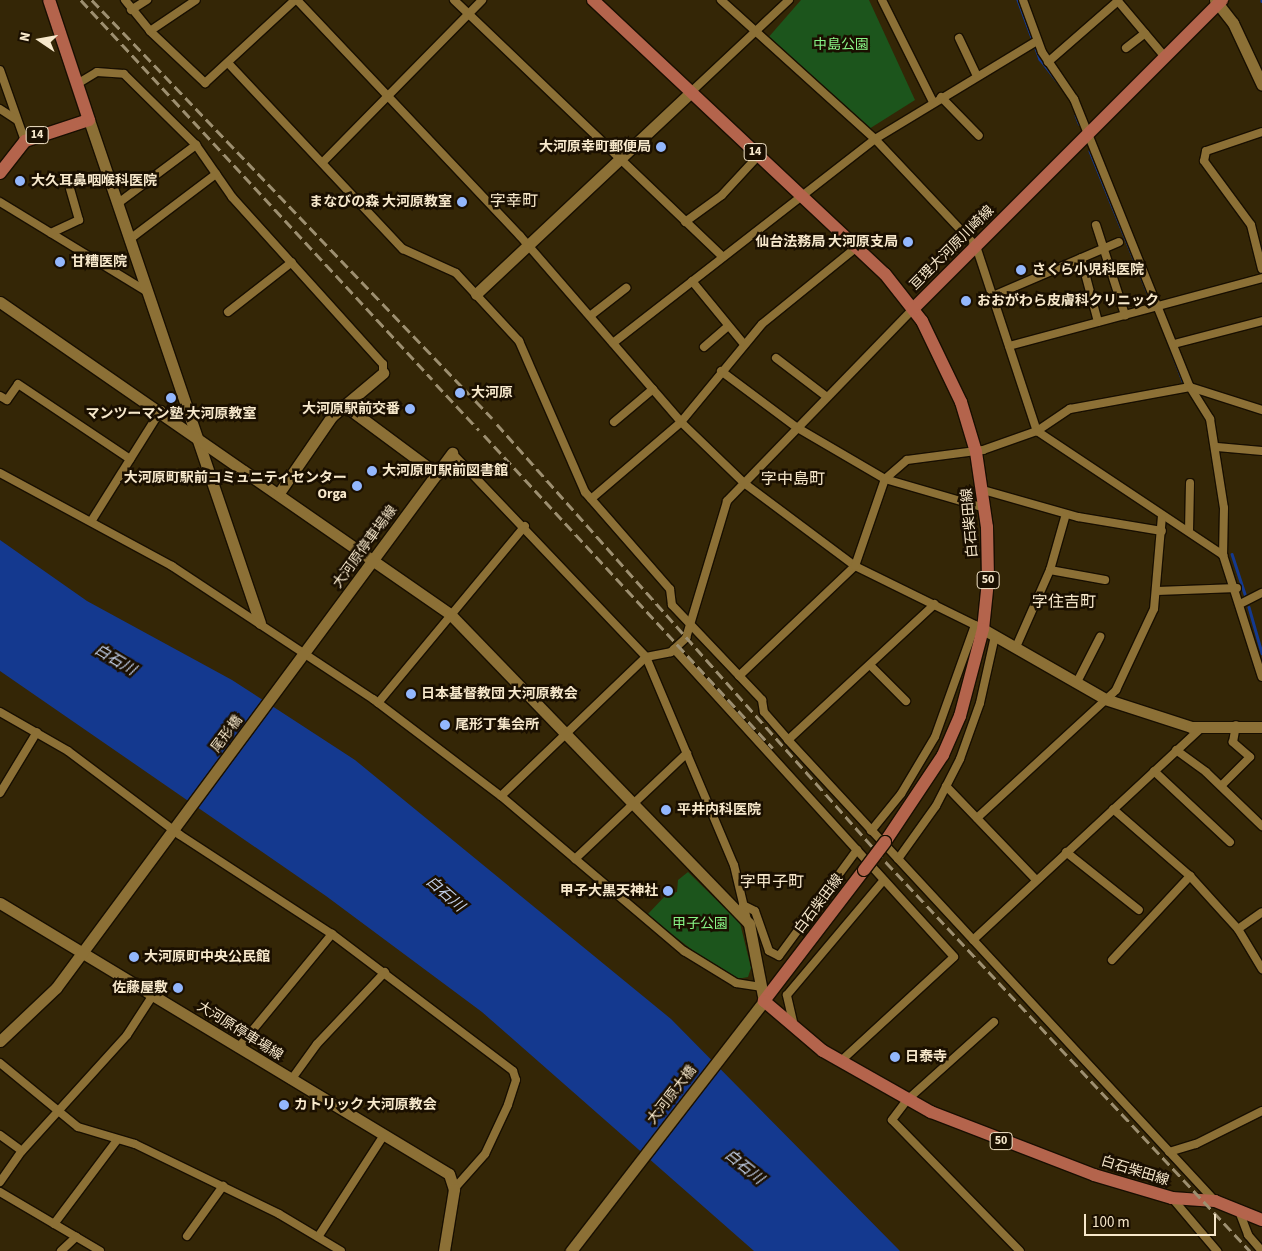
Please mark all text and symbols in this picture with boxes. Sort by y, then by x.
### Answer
north arrow [15,15,65,65]
text: N [15,30,36,44]
park label: 中島公園 [813,37,869,53]
road number: 14 [24,126,50,144]
place label: 大河原幸町郵便局 [539,139,651,155]
marker: 大河原幸町郵便局 [655,141,667,153]
road number: 14 [742,142,768,162]
place label: 大久耳鼻咽喉科医院 [31,173,157,189]
marker: 大久耳鼻咽喉科医院 [13,174,27,188]
district label: 字幸町 [490,191,538,211]
place label: まなびの森 大河原教室 [309,194,452,210]
marker: まなびの森 大河原教室 [456,196,468,208]
street label: 亘理大河原川崎線 [906,202,998,294]
place label: 仙台法務局 大河原支局 [755,234,898,250]
marker: 仙台法務局 大河原支局 [902,236,914,248]
place label: 甘糟医院 [71,254,127,270]
marker: 甘糟医院 [53,255,67,269]
place label: さくら小児科医院 [1032,262,1144,278]
marker: さくら小児科医院 [1014,263,1028,277]
place label: おおがわら皮膚科クリニック [977,293,1159,309]
marker: おおがわら皮膚科クリニック [959,294,973,308]
place label: 大河原 [471,385,513,401]
marker: 大河原 [453,386,467,400]
marker: マンツーマン塾 大河原教室 [165,392,177,404]
place label: 大河原駅前交番 [302,401,400,417]
marker: 大河原駅前交番 [404,403,416,415]
place label: マンツーマン塾 大河原教室 [86,406,256,422]
place label: 大河原町駅前図書館 [382,463,508,479]
marker: 大河原町駅前図書館 [366,465,378,477]
district label: 字中島町 [761,469,825,489]
place label: 大河原町駅前コミュニティセンター Orga [123,470,347,502]
marker: 大河原町駅前コミュニティセンター Orga [351,480,363,492]
street label: 白石柴田線 [959,487,981,559]
street label: 大河原停車場線 [329,502,401,592]
road number: 50 [976,570,1000,590]
district label: 字住吉町 [1032,592,1096,612]
water label: 白石川 [91,641,139,679]
place label: 日本基督教団 大河原教会 [421,686,578,702]
marker: 日本基督教団 大河原教会 [405,688,417,700]
street label: 尾形橋 [208,712,246,756]
place label: 尾形丁集会所 [455,717,539,733]
marker: 尾形丁集会所 [439,719,451,731]
place label: 平井内科医院 [677,802,761,818]
marker: 平井内科医院 [659,803,673,817]
street label: 白石柴田線 [791,871,847,937]
water label: 白石川 [422,872,468,916]
district label: 字甲子町 [740,872,804,892]
place label: 甲子大黒天神社 [560,883,658,899]
marker: 甲子大黒天神社 [662,885,674,897]
park label: 甲子公園 [672,916,728,932]
place label: 大河原町中央公民館 [144,949,270,965]
marker: 大河原町中央公民館 [128,951,140,963]
place label: 佐藤屋敷 [112,980,168,996]
marker: 佐藤屋敷 [172,982,184,994]
street label: 大河原停車場線 [194,998,286,1064]
place label: 日泰寺 [905,1049,947,1065]
marker: 日泰寺 [889,1051,901,1063]
street label: 大河原大橋 [644,1062,700,1128]
place label: カトリック 大河原教会 [294,1097,437,1113]
marker: カトリック 大河原教会 [278,1099,290,1111]
road number: 50 [988,1132,1014,1150]
water label: 白石川 [721,1146,767,1188]
street label: 白石柴田線 [1099,1153,1171,1189]
scale bar [1087,1204,1220,1236]
text: 100 m [1092,1212,1130,1233]

